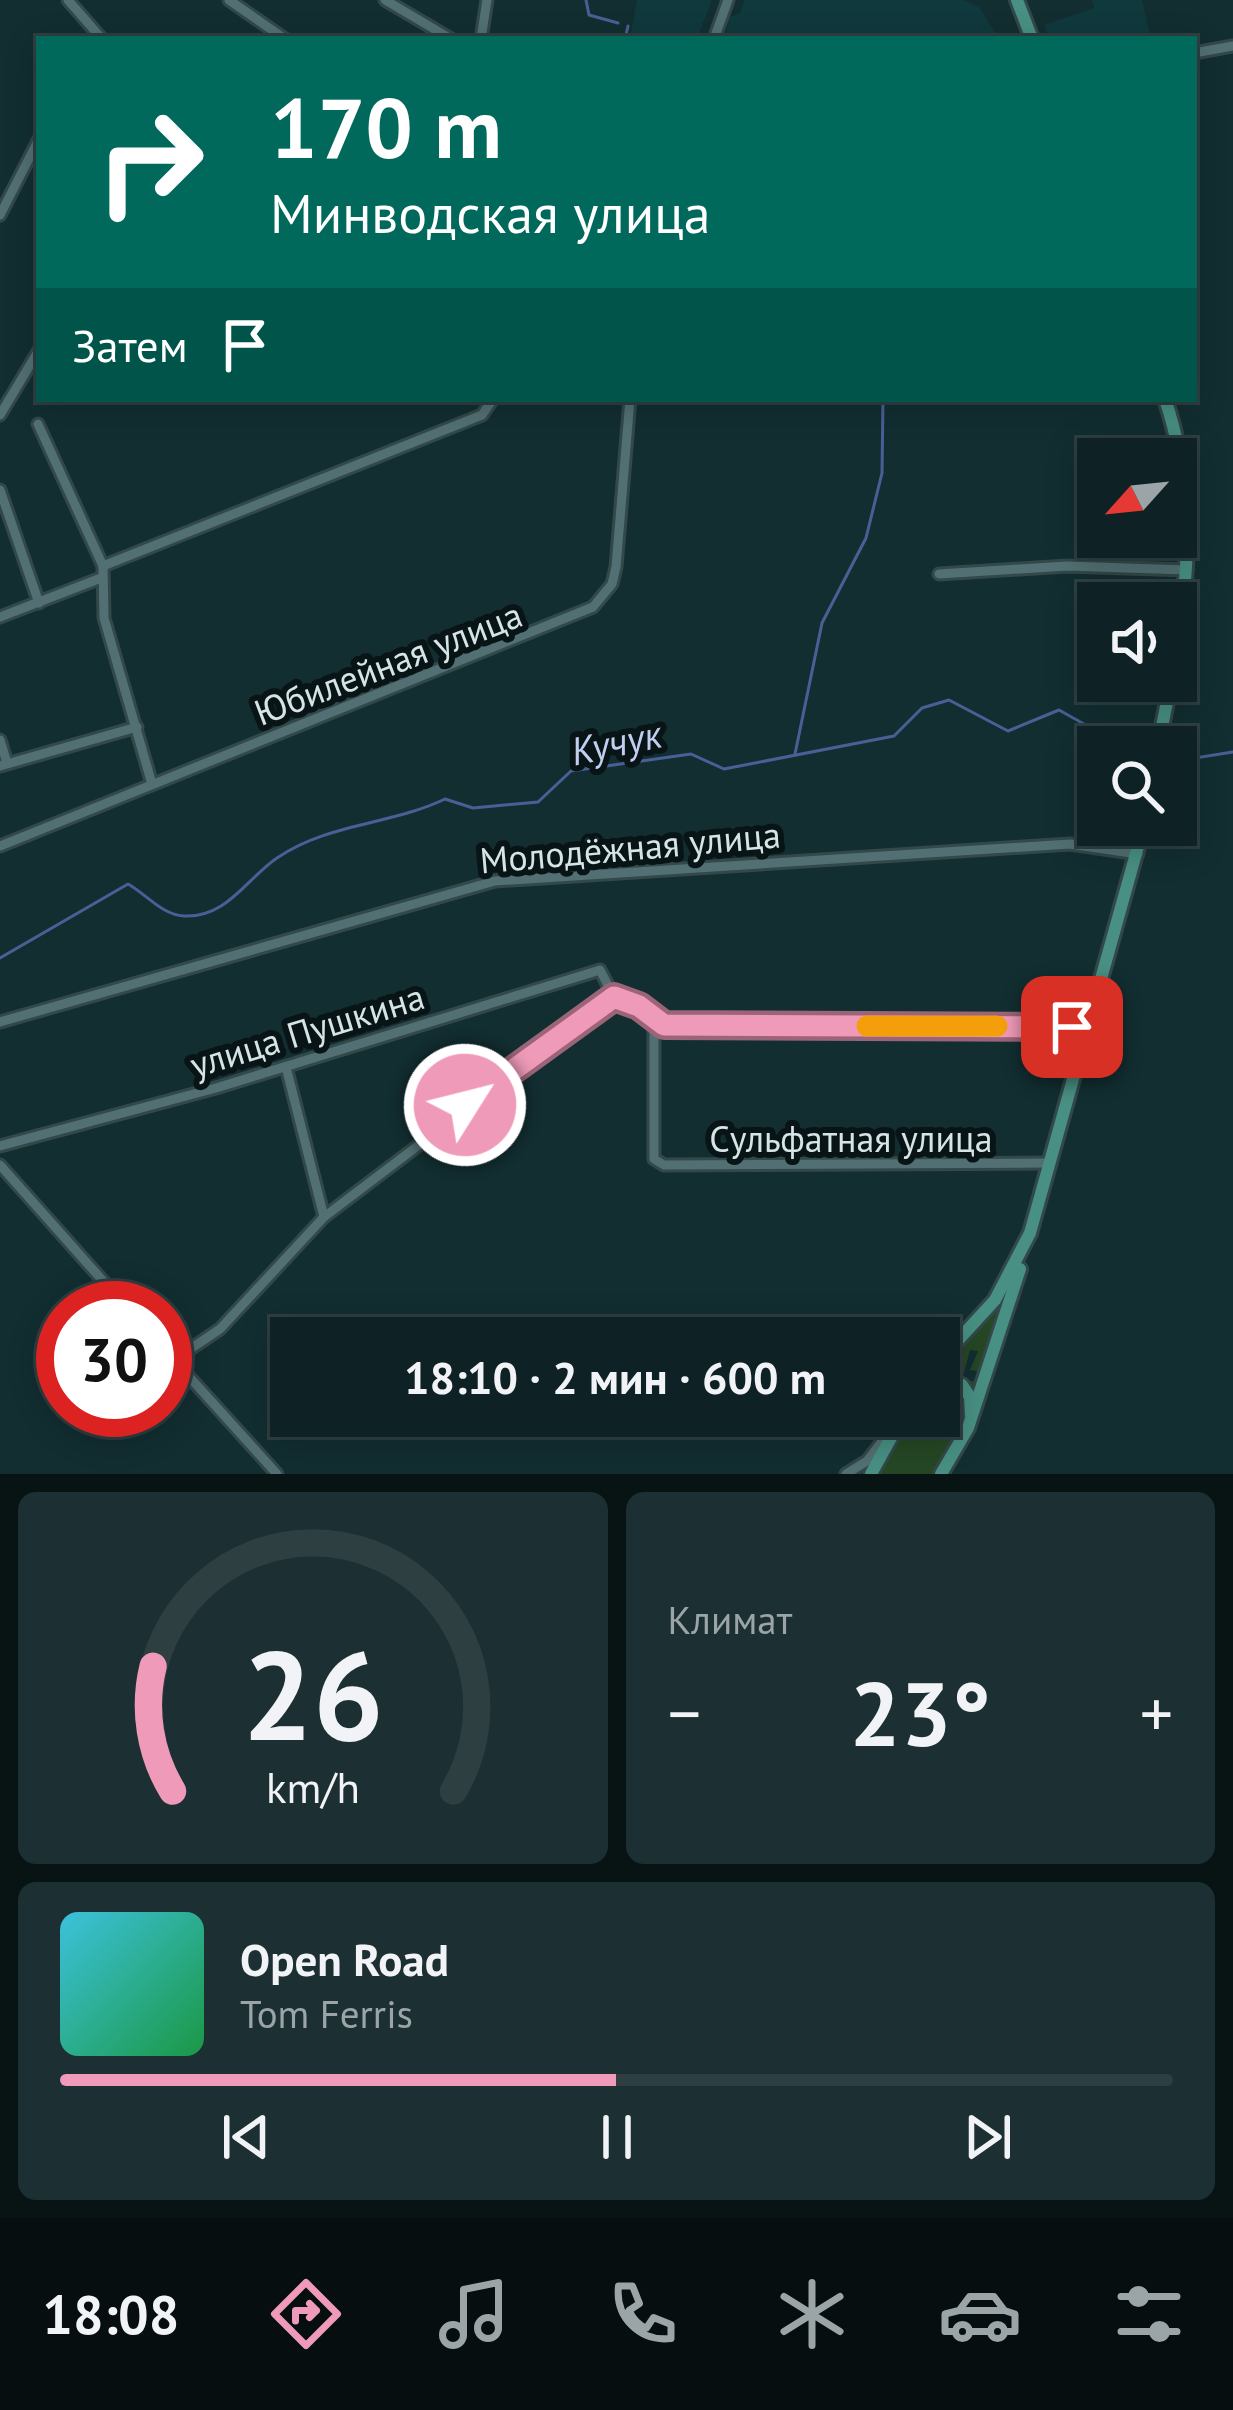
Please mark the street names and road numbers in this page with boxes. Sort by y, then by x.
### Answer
street label: Юбилейная улица [248,590,528,736]
street label: Молодёжная улица [478,810,782,884]
street label: улица Пушкина [184,972,430,1088]
street label: Сульфатная улица [709,1115,993,1162]

